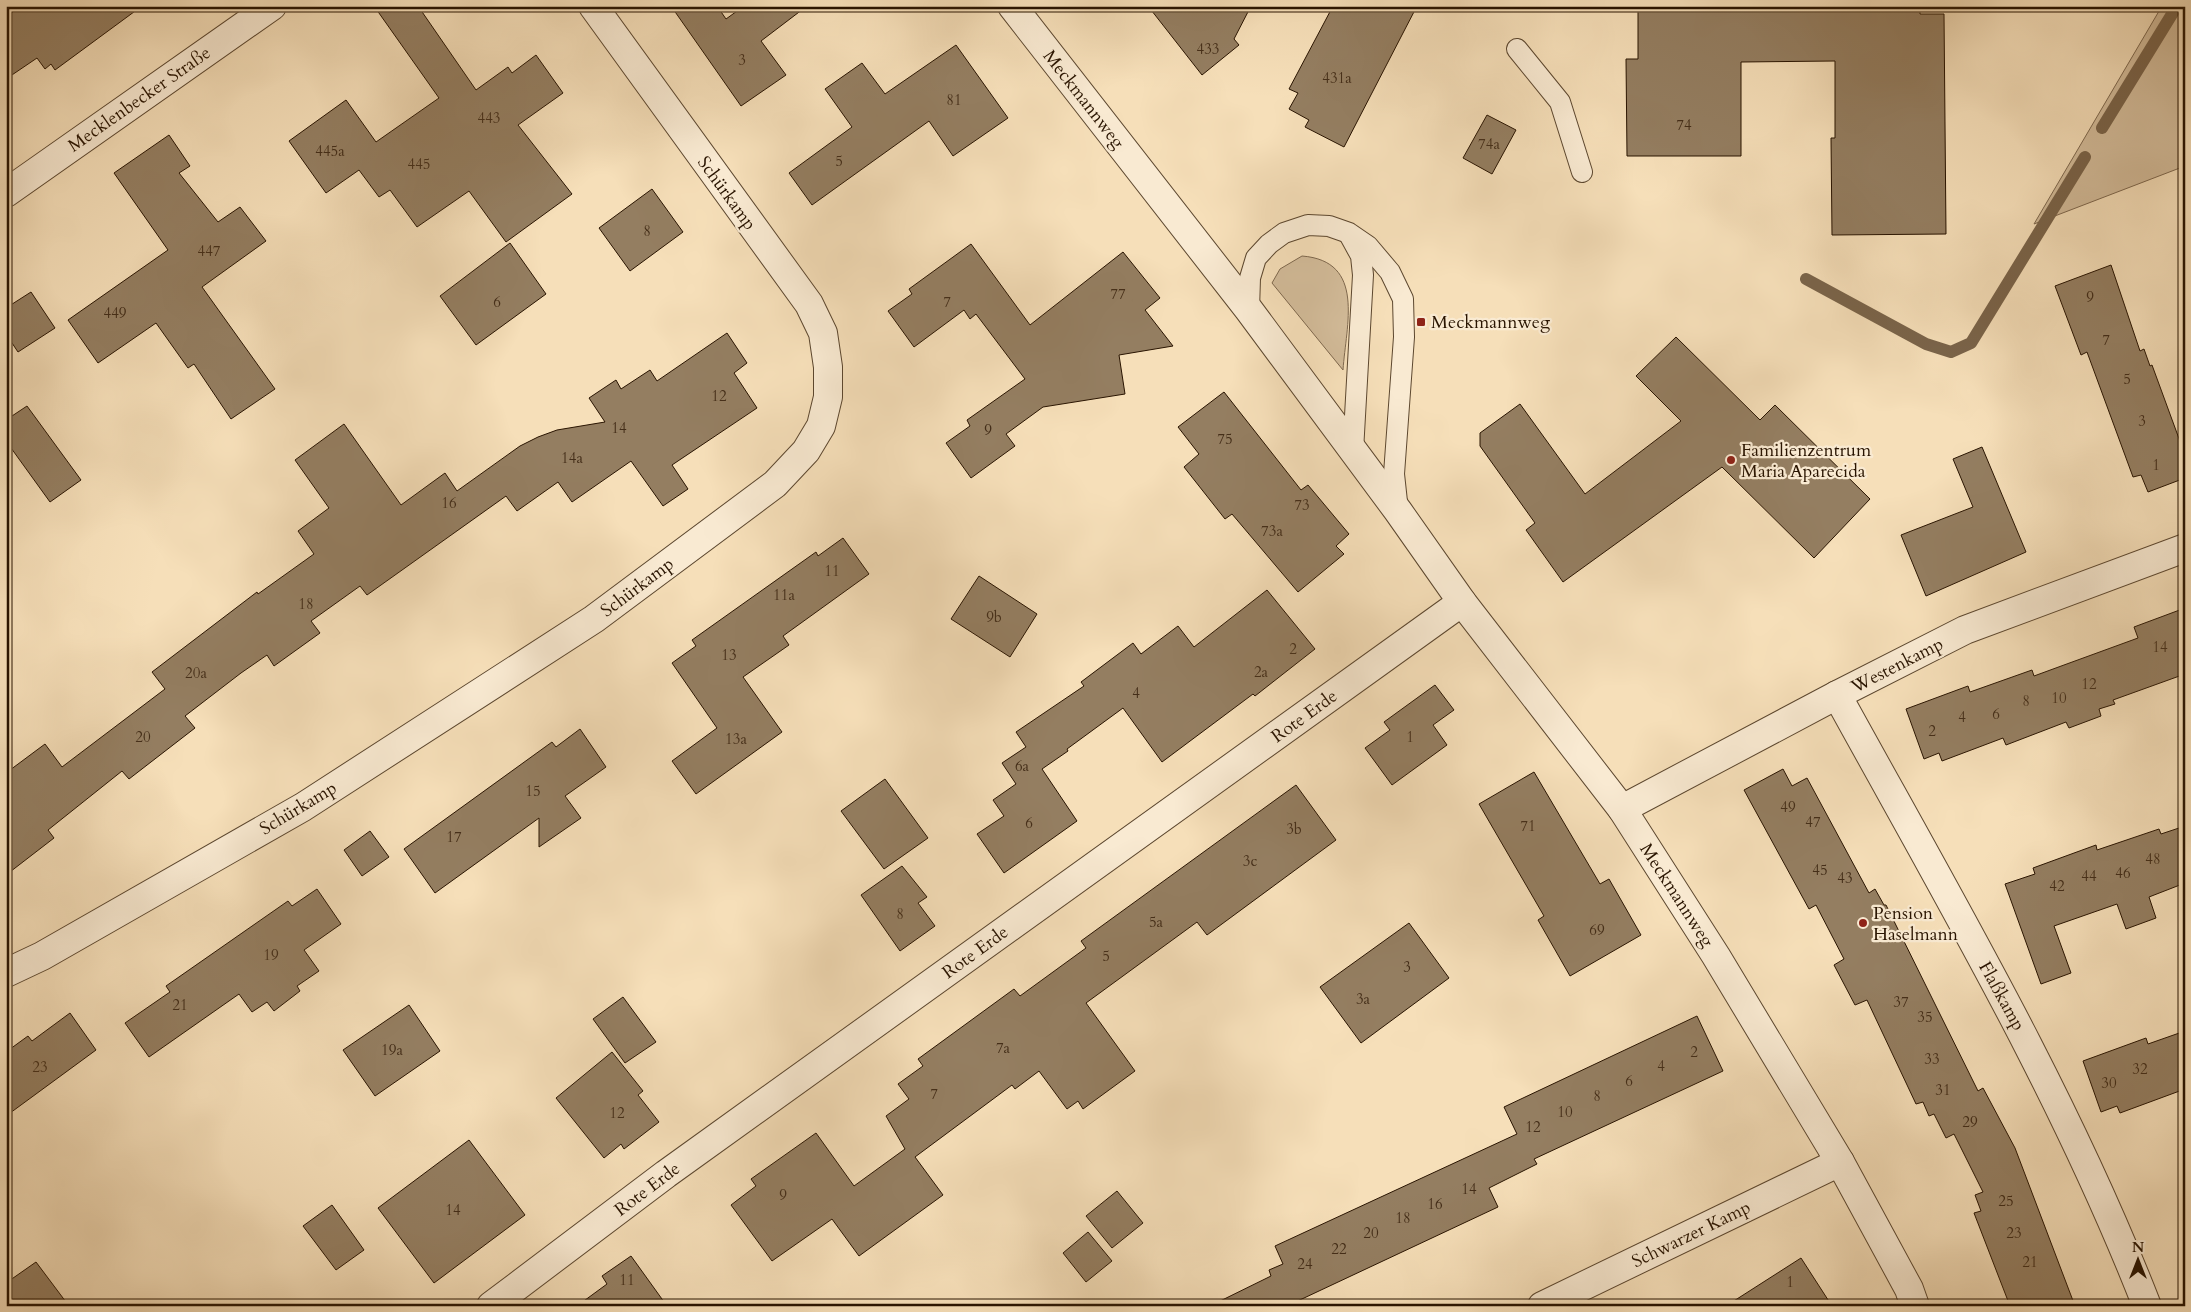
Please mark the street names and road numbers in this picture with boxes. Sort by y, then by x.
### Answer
street label: Mecklenbecker Straße [63,41,216,158]
street label: Meckmannweg [1037,45,1131,155]
street label: Schürkamp [691,151,762,235]
street label: Schürkamp [596,552,679,623]
street label: Westenkamp [1846,632,1948,700]
street label: Rote Erde [1266,684,1343,749]
street label: Schürkamp [255,776,341,841]
street label: Meckmannweg [1634,839,1720,953]
street label: Rote Erde [937,920,1014,985]
street label: Flaßkamp [1972,957,2031,1035]
street label: Rote Erde [609,1156,685,1222]
street label: Schwarzer Kamp [1628,1195,1755,1274]

